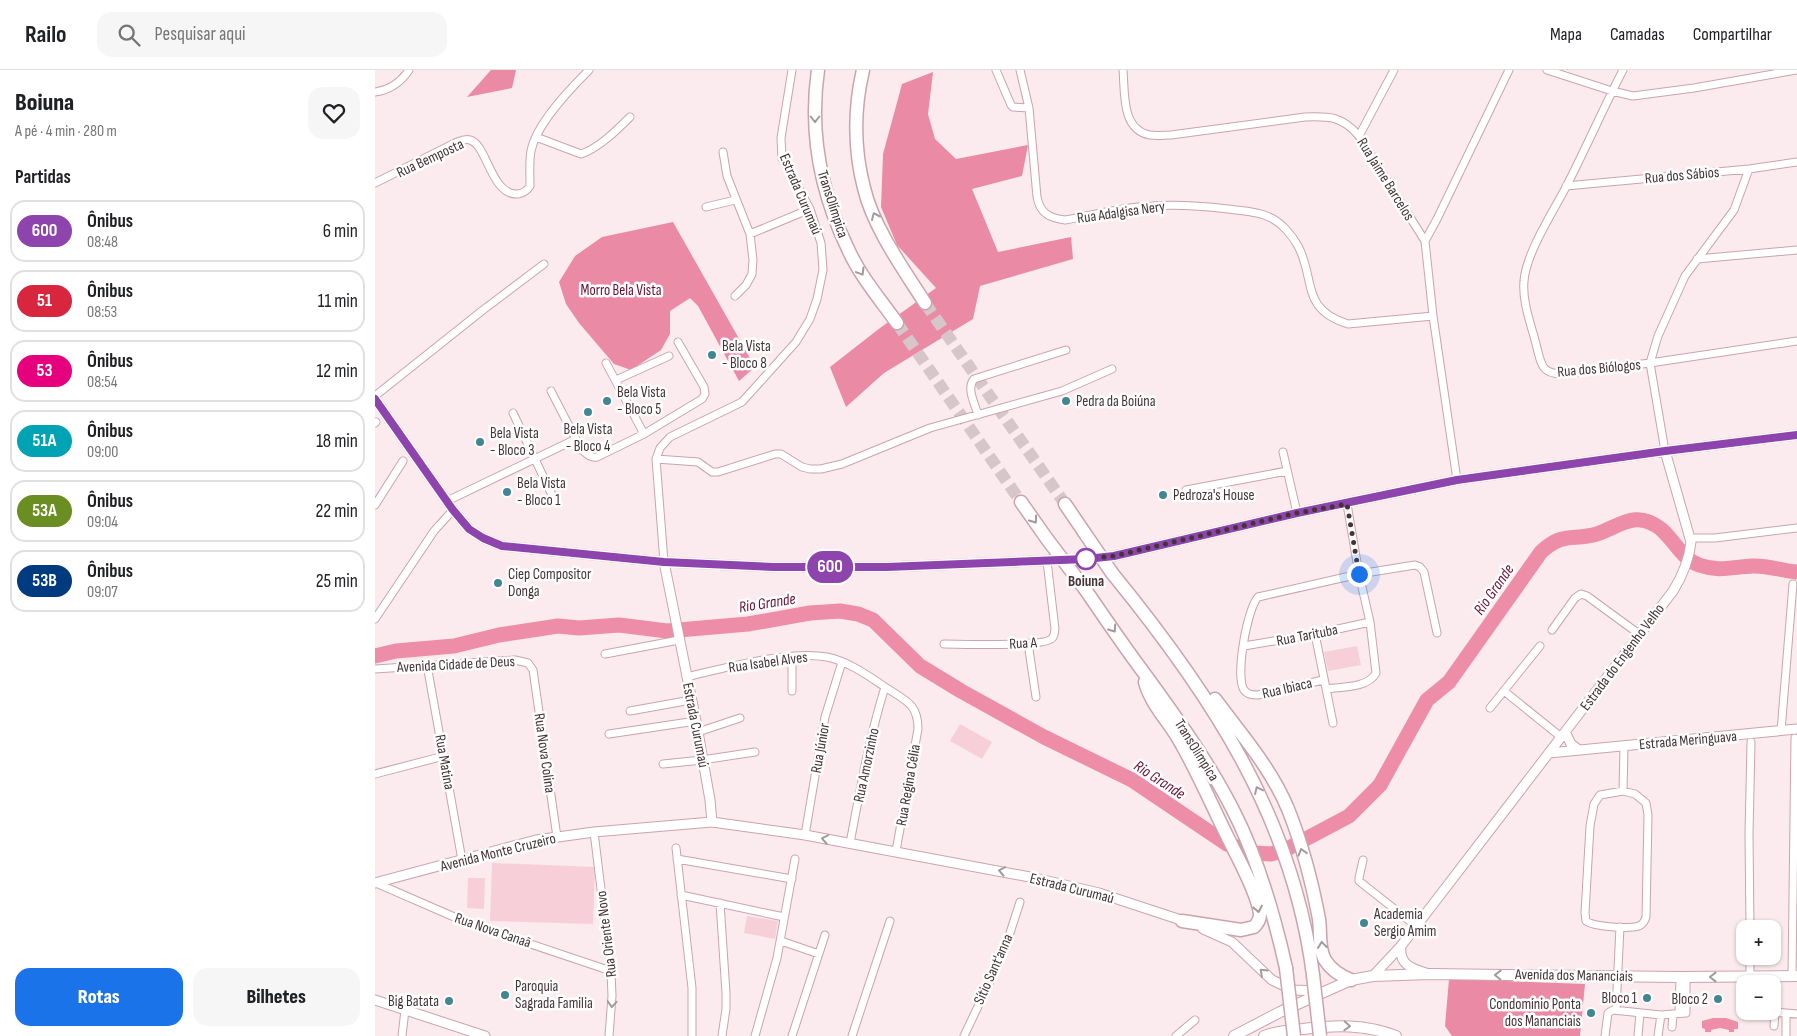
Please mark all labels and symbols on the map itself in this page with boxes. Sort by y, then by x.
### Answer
one-way arrow [810,115,820,123]
street label: Rua Jaime Barcelos [1353,134,1419,224]
street label: Rua Bemposta [394,135,467,182]
street label: Estrada Curumaú [775,151,826,238]
street label: Rua dos Sábios [1644,163,1720,188]
street label: TransOlímpica [813,168,852,241]
street label: Rua Adalgisa Nery [1076,197,1166,228]
one-way arrow [870,212,881,221]
one-way arrow [855,267,865,276]
park label: Morro Bela Vista [581,281,662,300]
place label: Bela Vista - Bloco 8 [722,337,771,373]
marker: Bela Vista - Bloco 8 [706,349,718,361]
street label: Rua dos Biólogos [1556,355,1642,382]
place label: Bela Vista - Bloco 5 [617,383,666,419]
place label: Pedra da Boiúna [1076,392,1156,411]
marker: Bela Vista - Bloco 5 [601,395,613,407]
marker: Pedra da Boiúna [1060,395,1072,407]
marker: Bela Vista - Bloco 4 [582,406,594,418]
place label: Bela Vista - Bloco 4 [564,420,613,456]
place label: Bela Vista - Bloco 3 [490,424,539,460]
marker: Bela Vista - Bloco 3 [474,436,486,448]
place label: Bela Vista - Bloco 1 [517,474,566,510]
marker: Bela Vista - Bloco 1 [501,486,513,498]
place label: Pedroza's House [1173,486,1255,505]
marker: Pedroza's House [1157,489,1169,501]
one-way arrow [1028,514,1037,524]
marker: Boiuna [1075,548,1097,570]
line badge: 600 [801,551,859,583]
water label: Rio Grande [1470,561,1518,619]
your location [1347,562,1372,587]
place label: Ciep Compositor Donga [508,565,592,601]
place label: Boiuna [1068,572,1104,591]
marker: Ciep Compositor Donga [492,577,504,589]
water label: Rio Grande [737,590,797,617]
street label: Estrada do Engenho Velho [1576,600,1669,715]
street label: Rua Tarituba [1275,620,1340,651]
one-way arrow [1107,623,1116,632]
street label: Rua A [1009,633,1038,654]
street label: Rua Isabel Alves [727,648,809,677]
street label: Avenida Cidade de Deus [396,652,515,677]
street label: Rua Ibiaca [1260,673,1314,703]
street label: Estrada Curumaú [678,681,713,769]
street label: Rua Nova Colina [530,712,560,794]
street label: TransOlímpica [1170,716,1223,785]
street label: Rua Júnior [807,721,834,775]
street label: Rua Amorzinho [849,726,884,804]
street label: Estrada Meringuava [1638,727,1738,754]
street label: Rua Matina [430,733,459,791]
street label: Rua Regina Célia [892,743,925,827]
water label: Rio Grande [1130,757,1188,804]
one-way arrow [1253,786,1264,795]
street label: Avenida Monte Cruzeiro [438,829,558,876]
one-way arrow [821,834,829,845]
one-way arrow [1298,848,1308,857]
one-way arrow [998,867,1006,877]
street label: Estrada Curumaú [1028,869,1116,908]
street label: Rua Oriente Novo [592,890,621,978]
one-way arrow [1252,904,1263,913]
place label: Academia Sergio Amim [1373,905,1437,941]
street label: Rua Nova Canaã [452,909,534,952]
marker: Academia Sergio Amim [1358,917,1370,929]
street label: Sítio Sant'anna [969,931,1018,1007]
one-way arrow [1317,941,1328,949]
street label: Avenida dos Mananciais [1514,965,1633,986]
one-way arrow [1260,969,1269,978]
one-way arrow [1494,969,1502,980]
one-way arrow [1709,972,1717,982]
place label: Paroquia Sagrada Familia [515,977,593,1013]
marker: Paroquia Sagrada Familia [499,989,511,1001]
place label: Bloco 1 [1602,989,1638,1008]
place label: Bloco 2 [1672,990,1708,1009]
place label: Big Batata [388,992,439,1011]
marker: Bloco 1 [1641,992,1653,1004]
marker: Bloco 2 [1712,993,1724,1005]
marker: Big Batata [443,995,455,1007]
place label: Condomínio Ponta dos Mananciais [1489,995,1581,1031]
one-way arrow [606,1000,617,1008]
marker: Condomínio Ponta dos Mananciais [1585,1007,1597,1019]
one-way arrow [1344,1021,1352,1031]

